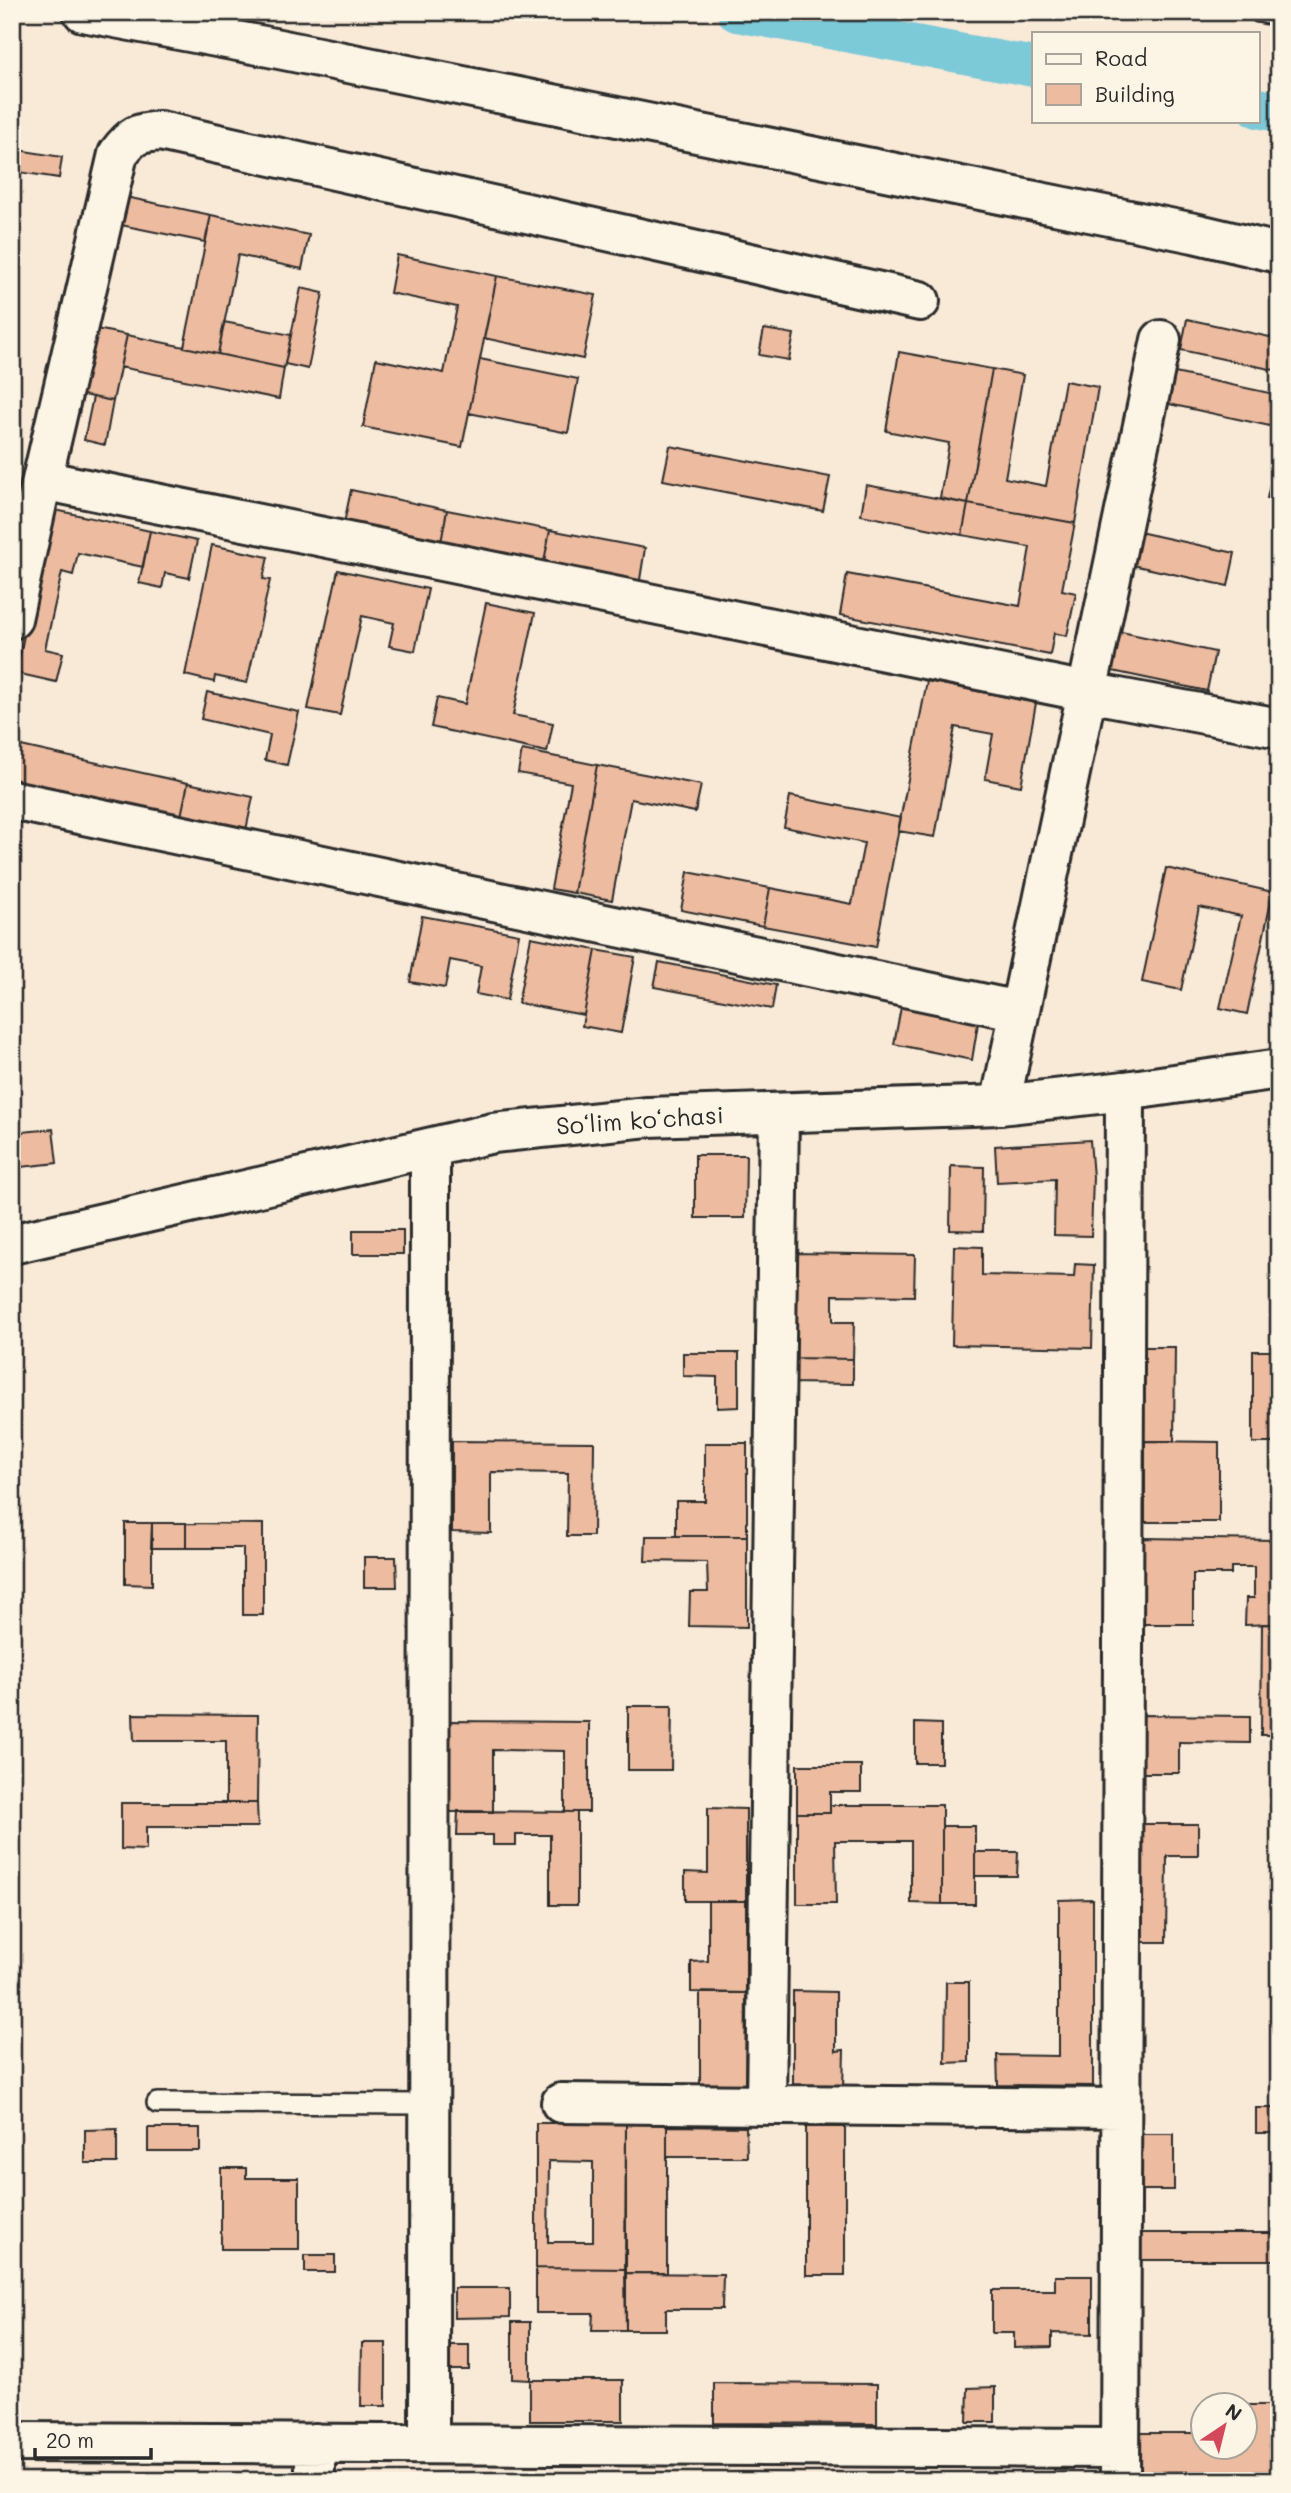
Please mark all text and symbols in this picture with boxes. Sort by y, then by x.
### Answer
legend [1032,32,1260,122]
text: Road [1095,44,1147,71]
text: Building [1095,80,1175,107]
street label: Soʻlim koʻchasi [555,1098,725,1141]
north arrow [1190,2392,1260,2462]
text: N [1221,2397,1247,2426]
scale bar [35,2416,150,2460]
text: 20 m [46,2426,94,2453]

